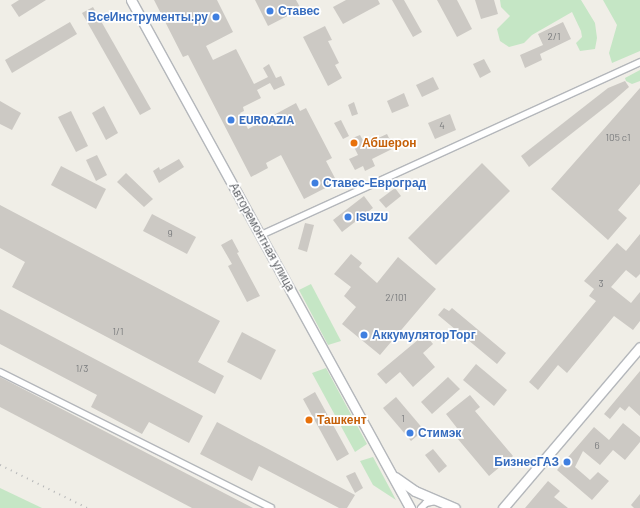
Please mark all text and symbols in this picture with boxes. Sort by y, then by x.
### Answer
place label: Ставес [278,4,320,18]
marker: Ставес [265,6,275,16]
place label: ВсеИнструменты.ру [88,10,208,24]
marker: ВсеИнструменты.ру [211,12,221,22]
house number: 2/1 [548,31,560,43]
place label: EUROAZIA [239,113,294,127]
marker: EUROAZIA [226,115,236,125]
house number: 4 [439,120,445,132]
house number: 105 c1 [606,132,630,144]
place label: Абшерон [362,136,417,150]
marker: Абшерон [349,138,359,148]
place label: Ставес-Евроград [323,176,426,190]
marker: Ставес-Евроград [310,178,320,188]
street label: Авторемонтная улица [226,180,298,294]
place label: ISUZU [356,210,388,224]
marker: ISUZU [343,212,353,222]
house number: 9 [167,228,173,240]
house number: 3 [598,278,604,290]
house number: 2/101 [385,292,407,304]
house number: 1/1 [113,326,123,338]
place label: АккумуляторТорг [372,328,476,342]
marker: АккумуляторТорг [359,330,369,340]
house number: 1/3 [76,363,88,375]
place label: Ташкент [317,413,367,427]
house number: 1 [401,413,405,425]
marker: Ташкент [304,415,314,425]
place label: Стимэк [418,426,461,440]
marker: Стимэк [405,428,415,438]
house number: 6 [594,440,600,452]
place label: БизнесГАЗ [494,455,559,469]
marker: БизнесГАЗ [562,457,572,467]

